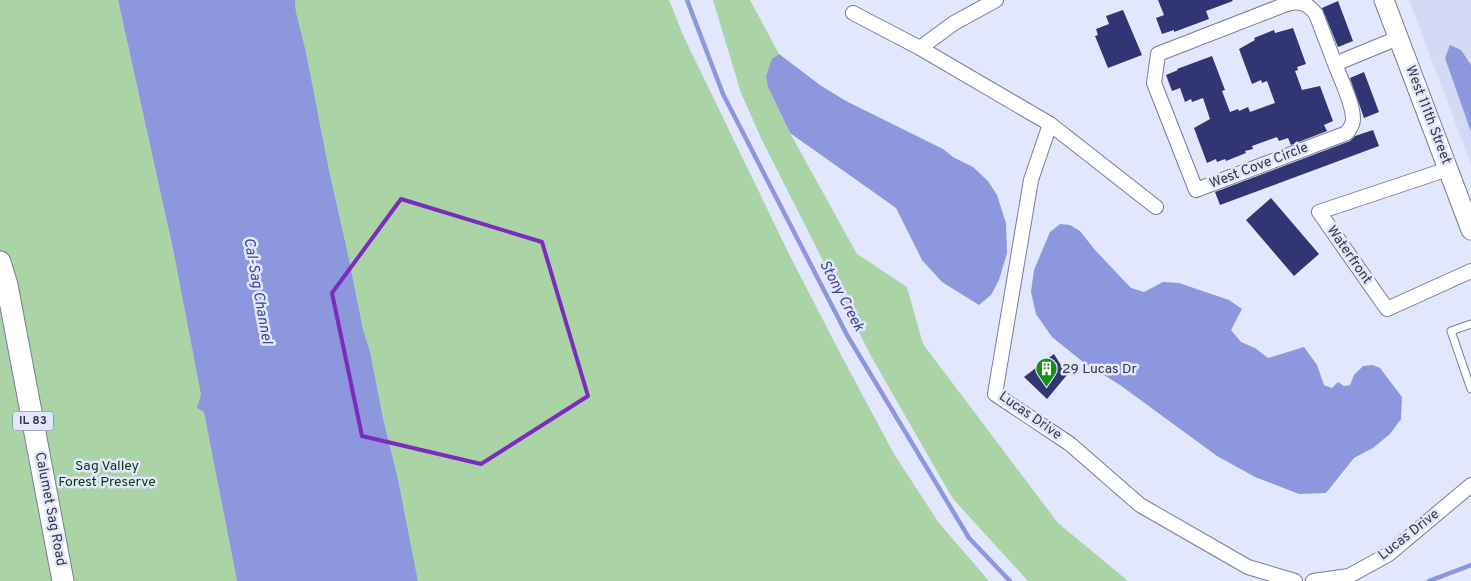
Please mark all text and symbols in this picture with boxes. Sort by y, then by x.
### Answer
street label: West 111th Street [1401,63,1455,167]
street label: West Cove Circle [1207,139,1311,193]
street label: Waterfront [1323,223,1375,287]
water label: Cal-Sag Channel [238,236,276,347]
water label: Stony Creek [814,257,868,335]
building icon: 29 Lucas Dr [1034,357,1058,388]
place label: 29 Lucas Dr [1062,361,1138,378]
street label: Lucas Drive [995,388,1065,444]
road number: IL 83 [13,412,53,431]
street label: Calumet Sag Road [31,451,69,567]
park label: Sag Valley Forest Preserve [58,458,156,491]
street label: Lucas Drive [1375,506,1443,564]

